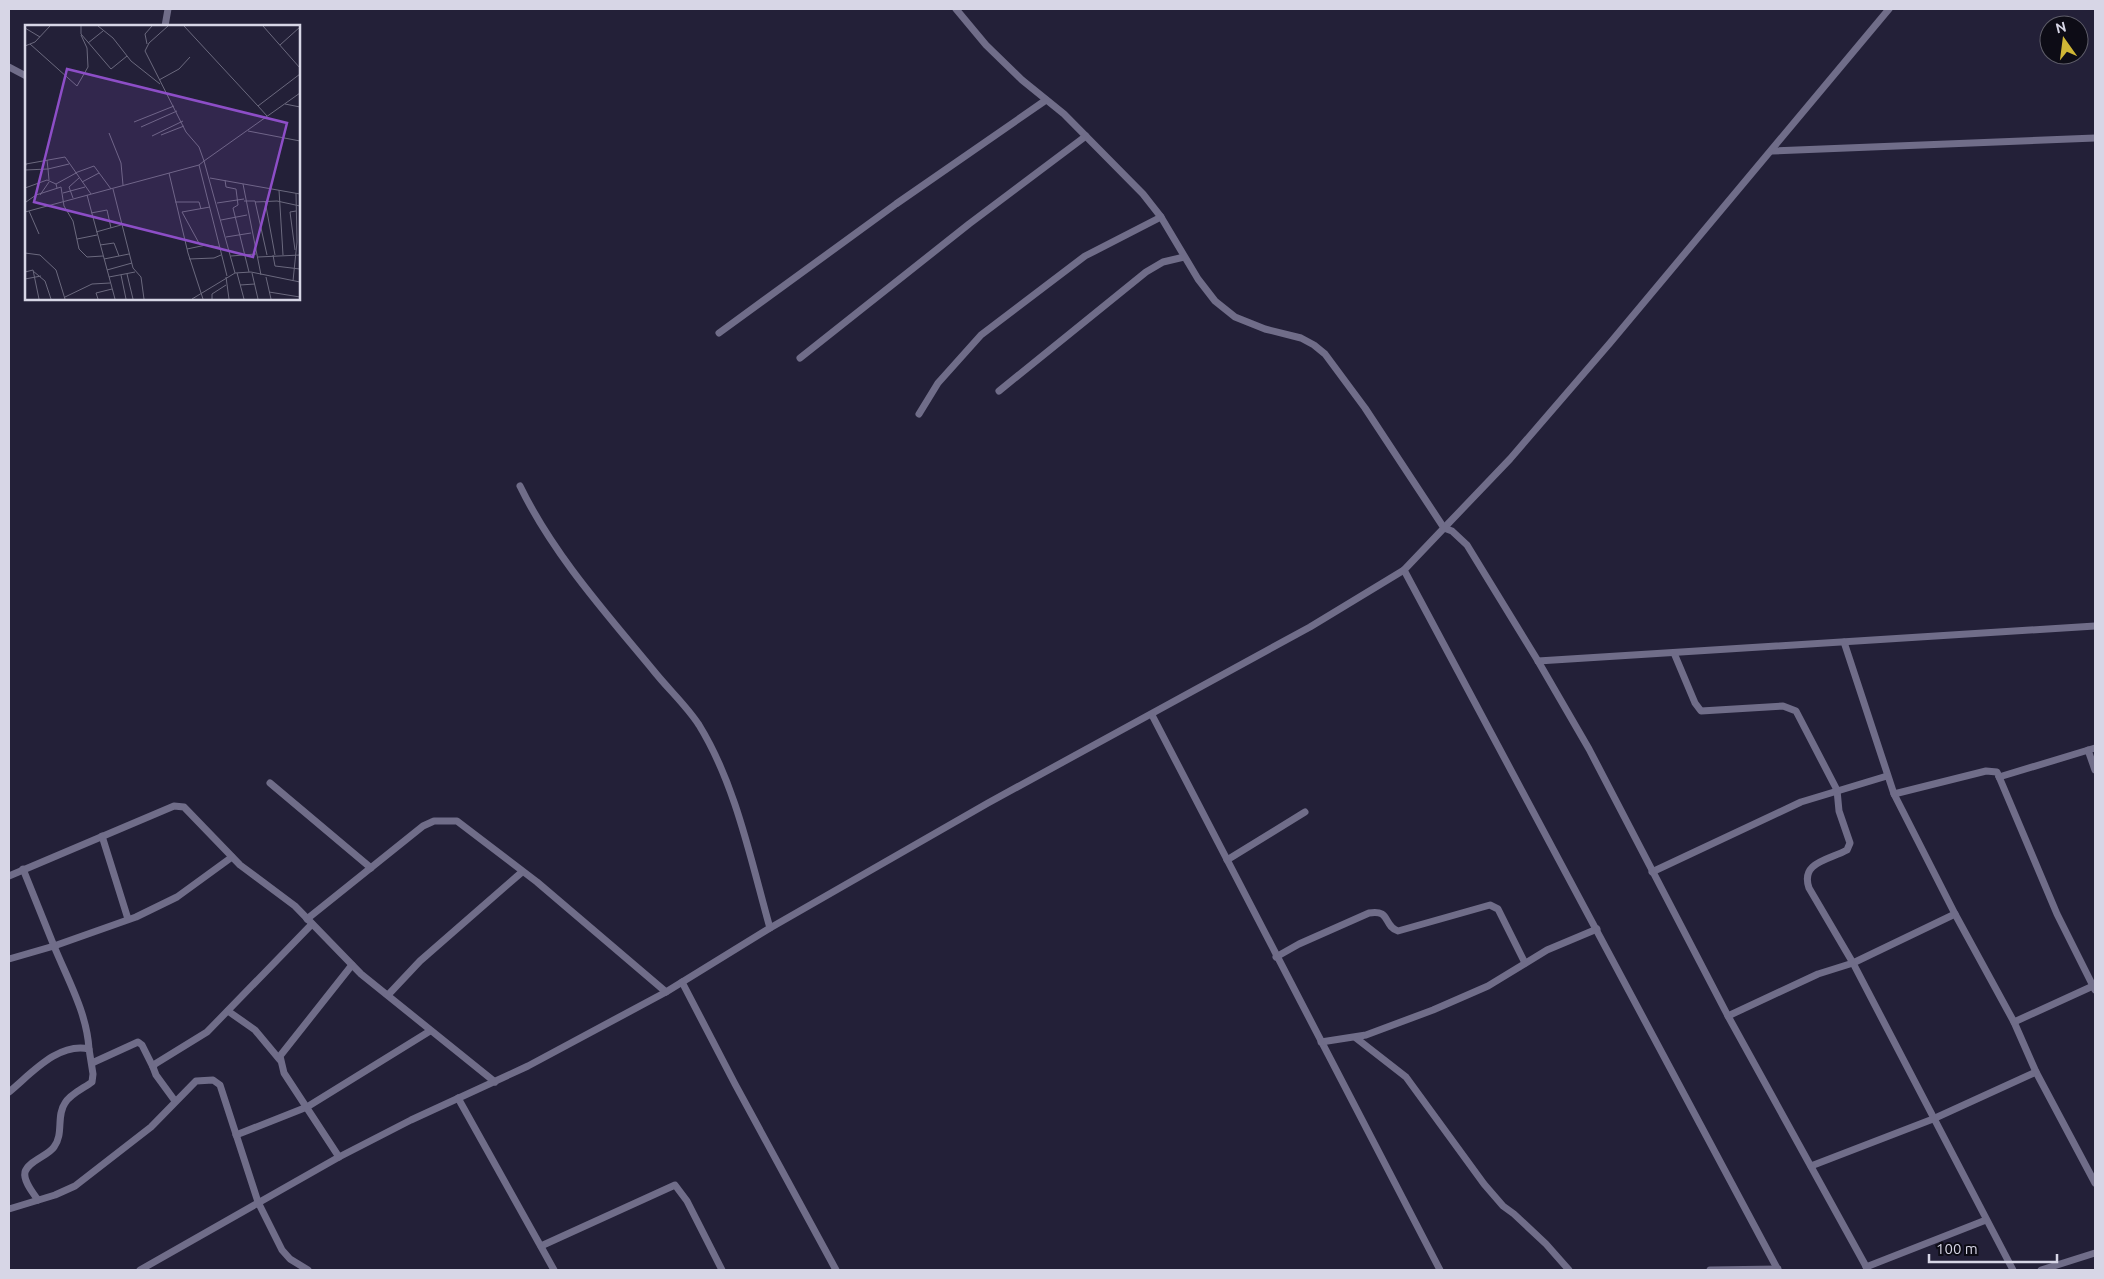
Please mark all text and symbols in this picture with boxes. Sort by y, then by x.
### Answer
north arrow [2039,15,2089,65]
text: N [2054,18,2068,36]
inset map [25,25,300,300]
scale bar [1929,1232,2056,1264]
text: 100 m [1936,1240,1978,1257]

